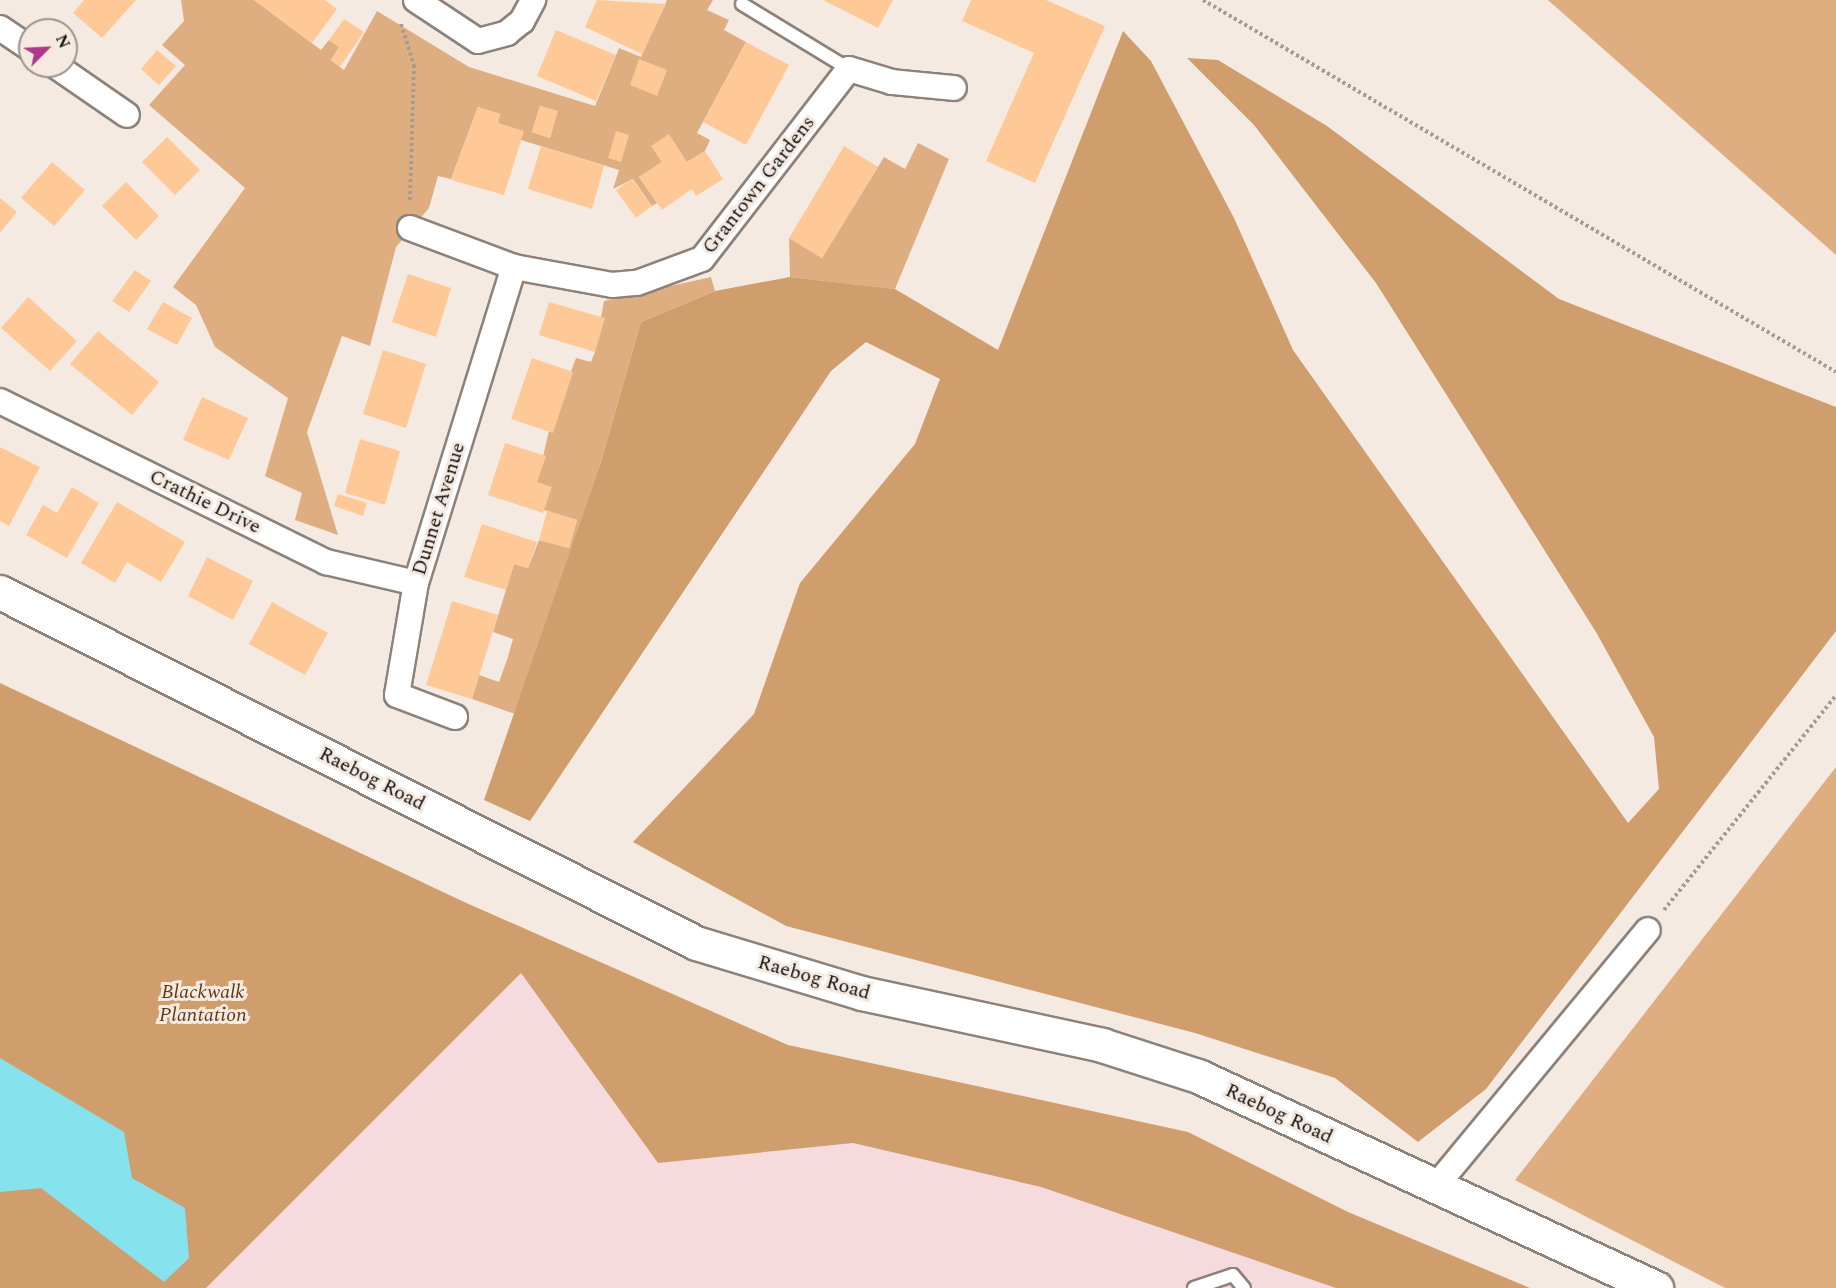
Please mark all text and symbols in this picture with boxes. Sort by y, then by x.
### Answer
north arrow [18,18,78,78]
text: N [49,31,76,52]
street label: Grantown Gardens [698,111,820,259]
street label: Dunnet Avenue [407,440,471,578]
street label: Crathie Drive [145,465,265,539]
street label: Raebog Road [315,742,429,816]
street label: Raebog Road [755,950,873,1006]
park label: Blackwalk Plantation [159,980,247,1027]
street label: Raebog Road [1221,1079,1337,1149]

